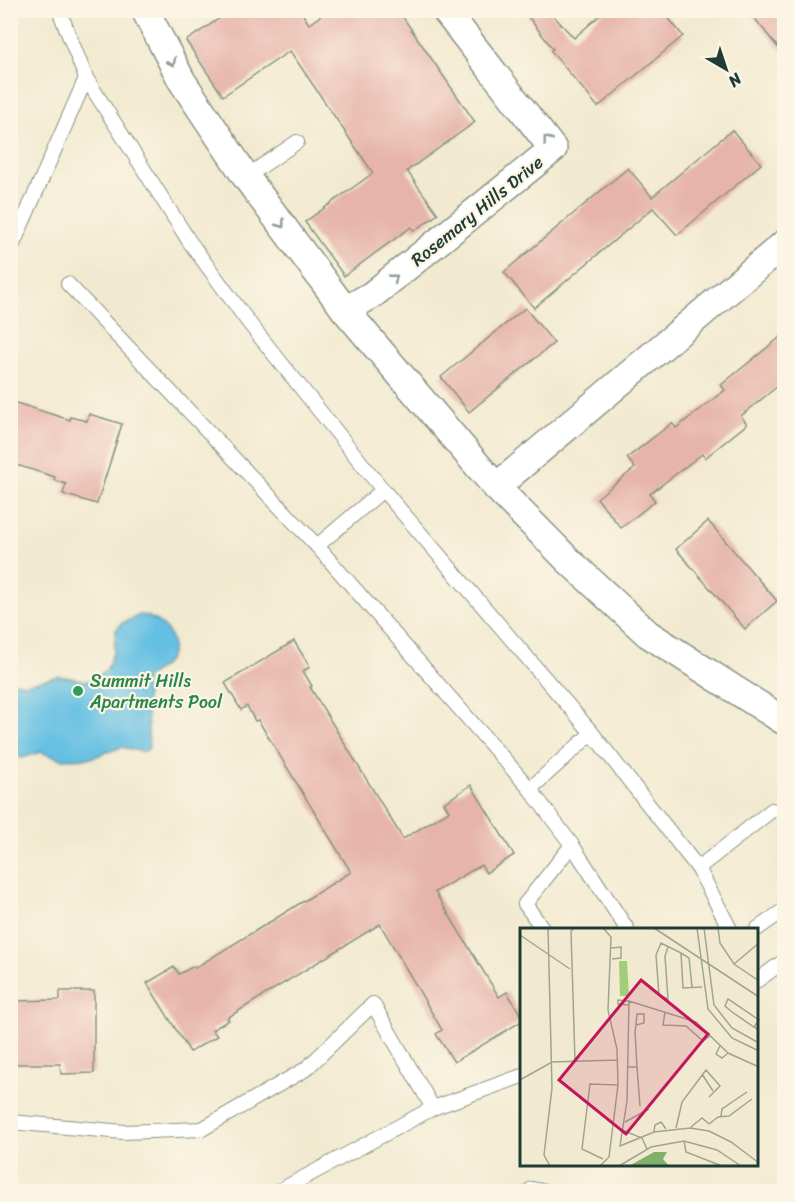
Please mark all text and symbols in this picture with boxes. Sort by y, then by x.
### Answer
north arrow [696,39,756,99]
one-way arrow [165,56,177,67]
text: N [721,65,749,96]
one-way arrow [543,136,554,147]
street label: Rosemary Hills Drive [403,147,551,275]
one-way arrow [274,217,285,228]
one-way arrow [387,275,398,286]
place label: Summit Hills Apartments Pool [89,665,223,718]
marker: Summit Hills Apartments Pool [71,684,85,698]
inset map [520,928,759,1166]

